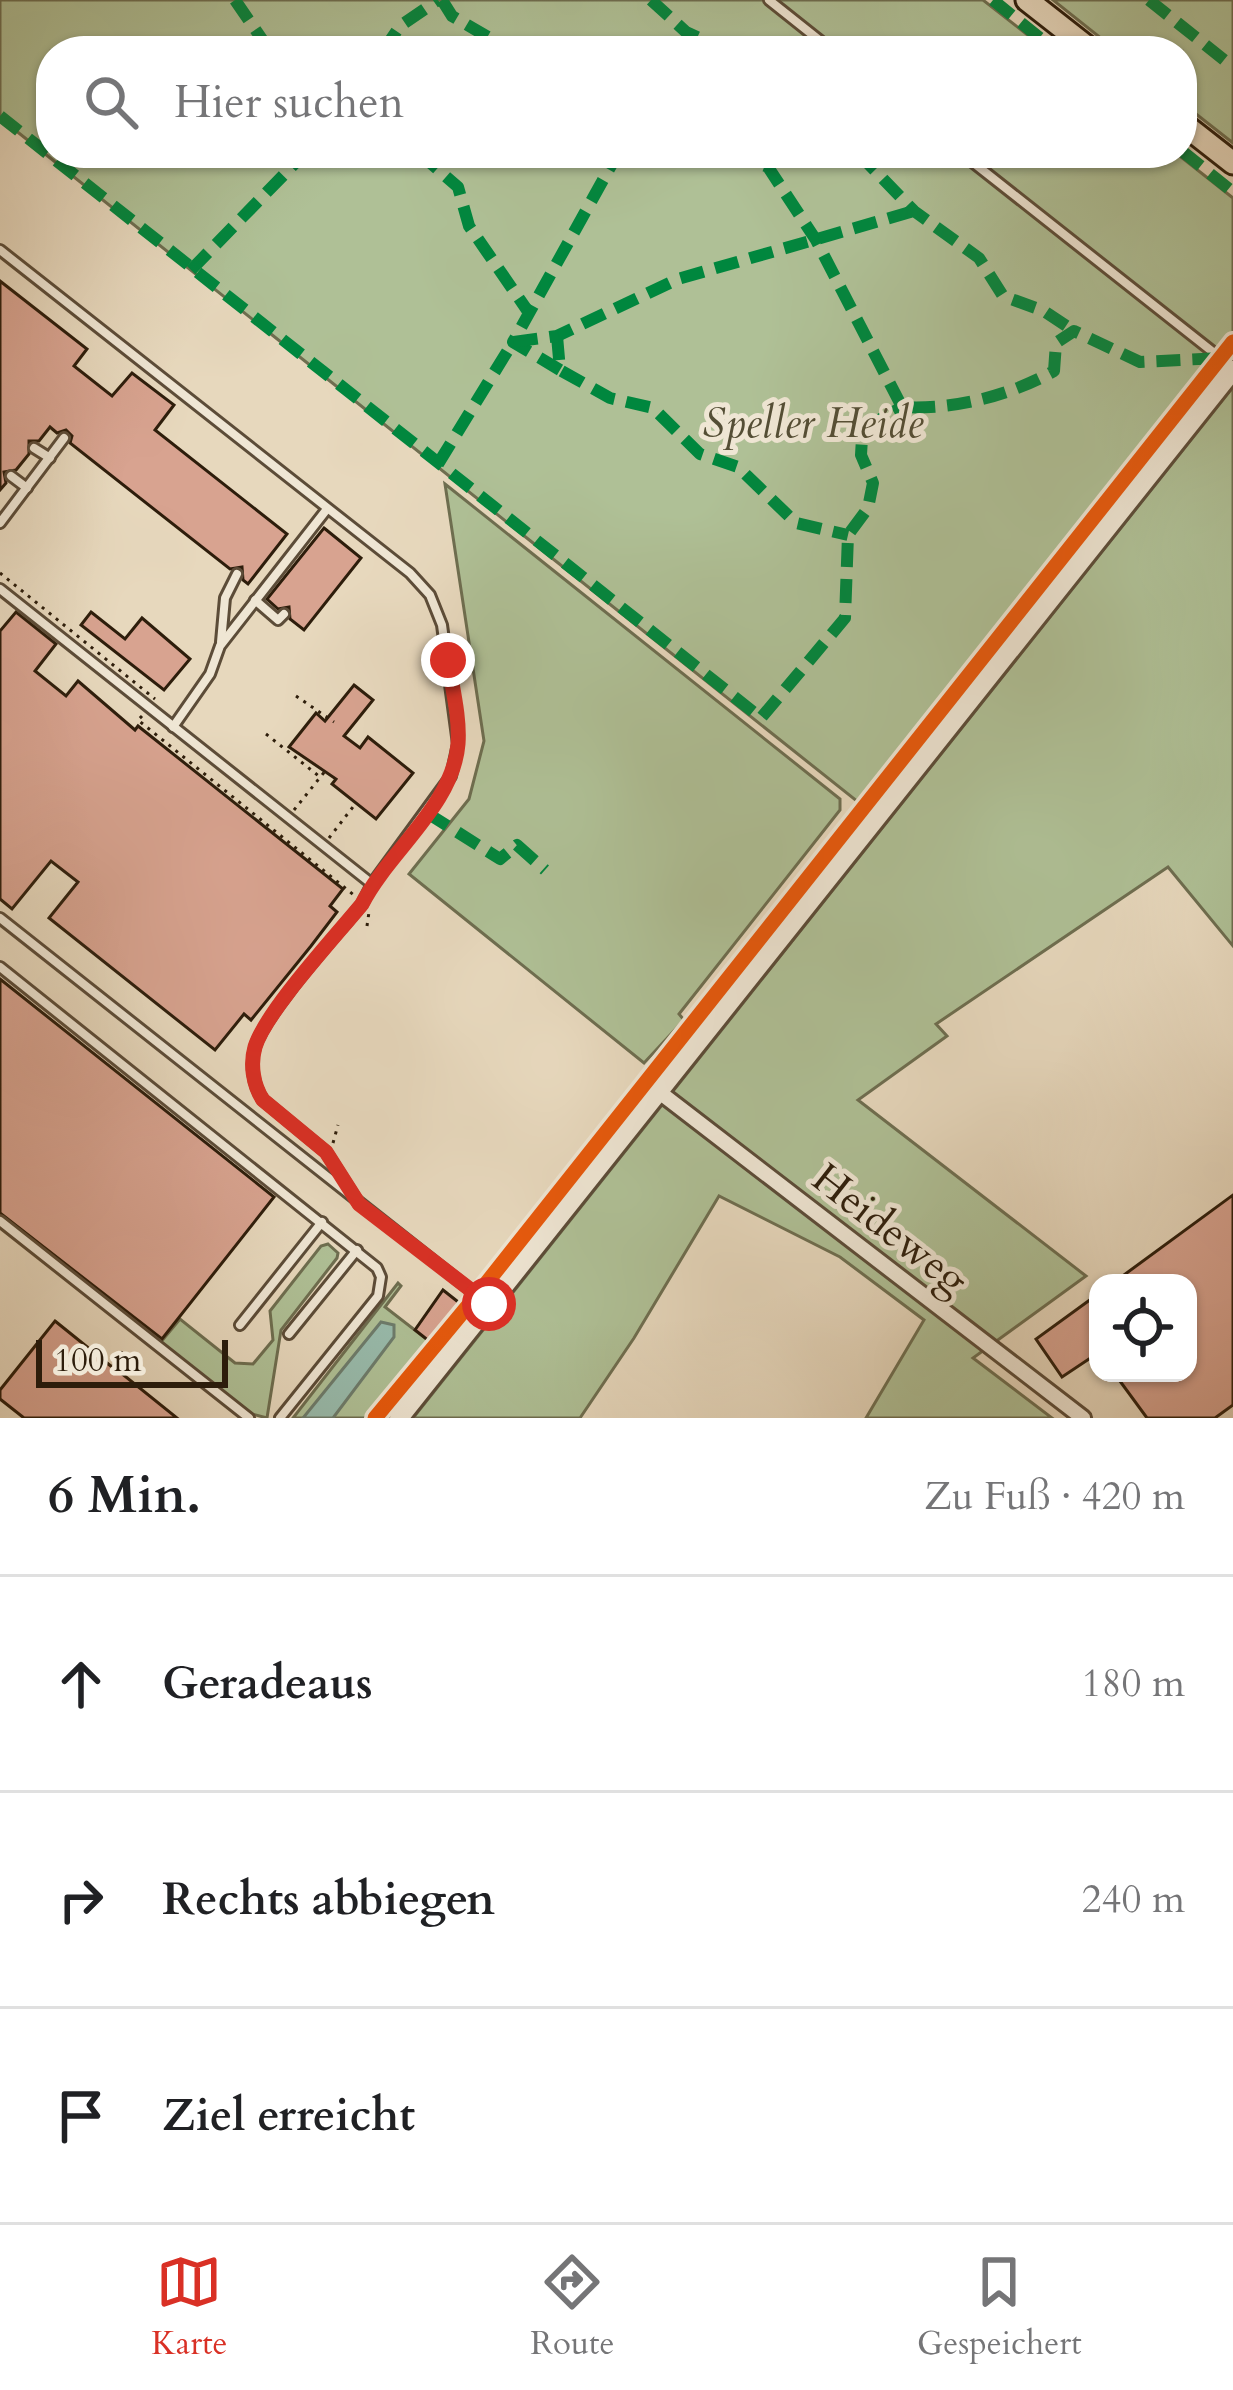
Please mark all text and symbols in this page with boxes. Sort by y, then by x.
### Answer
search box [36,36,1197,168]
icon: search [78,69,144,135]
text: Hier suchen [174,72,404,133]
park label: Speller Heide [702,395,924,452]
route end [421,633,475,687]
street label: Heideweg [800,1150,980,1308]
map controls [1089,1274,1197,1382]
button: locate [1089,1274,1197,1382]
route start [462,1277,516,1331]
scale bar [36,1334,228,1387]
text: 100 m [54,1338,141,1383]
text: 6 Min. [48,1461,201,1531]
text: Zu Fuß · 420 m [924,1470,1185,1523]
icon: ahead [48,1651,114,1717]
text: Geradeaus [162,1653,373,1714]
text: 180 m [1082,1657,1185,1710]
icon: right [48,1867,114,1933]
text: Rechts abbiegen [162,1869,495,1930]
text: 240 m [1082,1873,1185,1926]
icon: arrive [48,2083,114,2149]
text: Ziel erreicht [162,2085,415,2146]
tab: Karte [151,2249,228,2366]
tab: Route [530,2249,614,2366]
tab: Gespeichert [917,2249,1082,2366]

